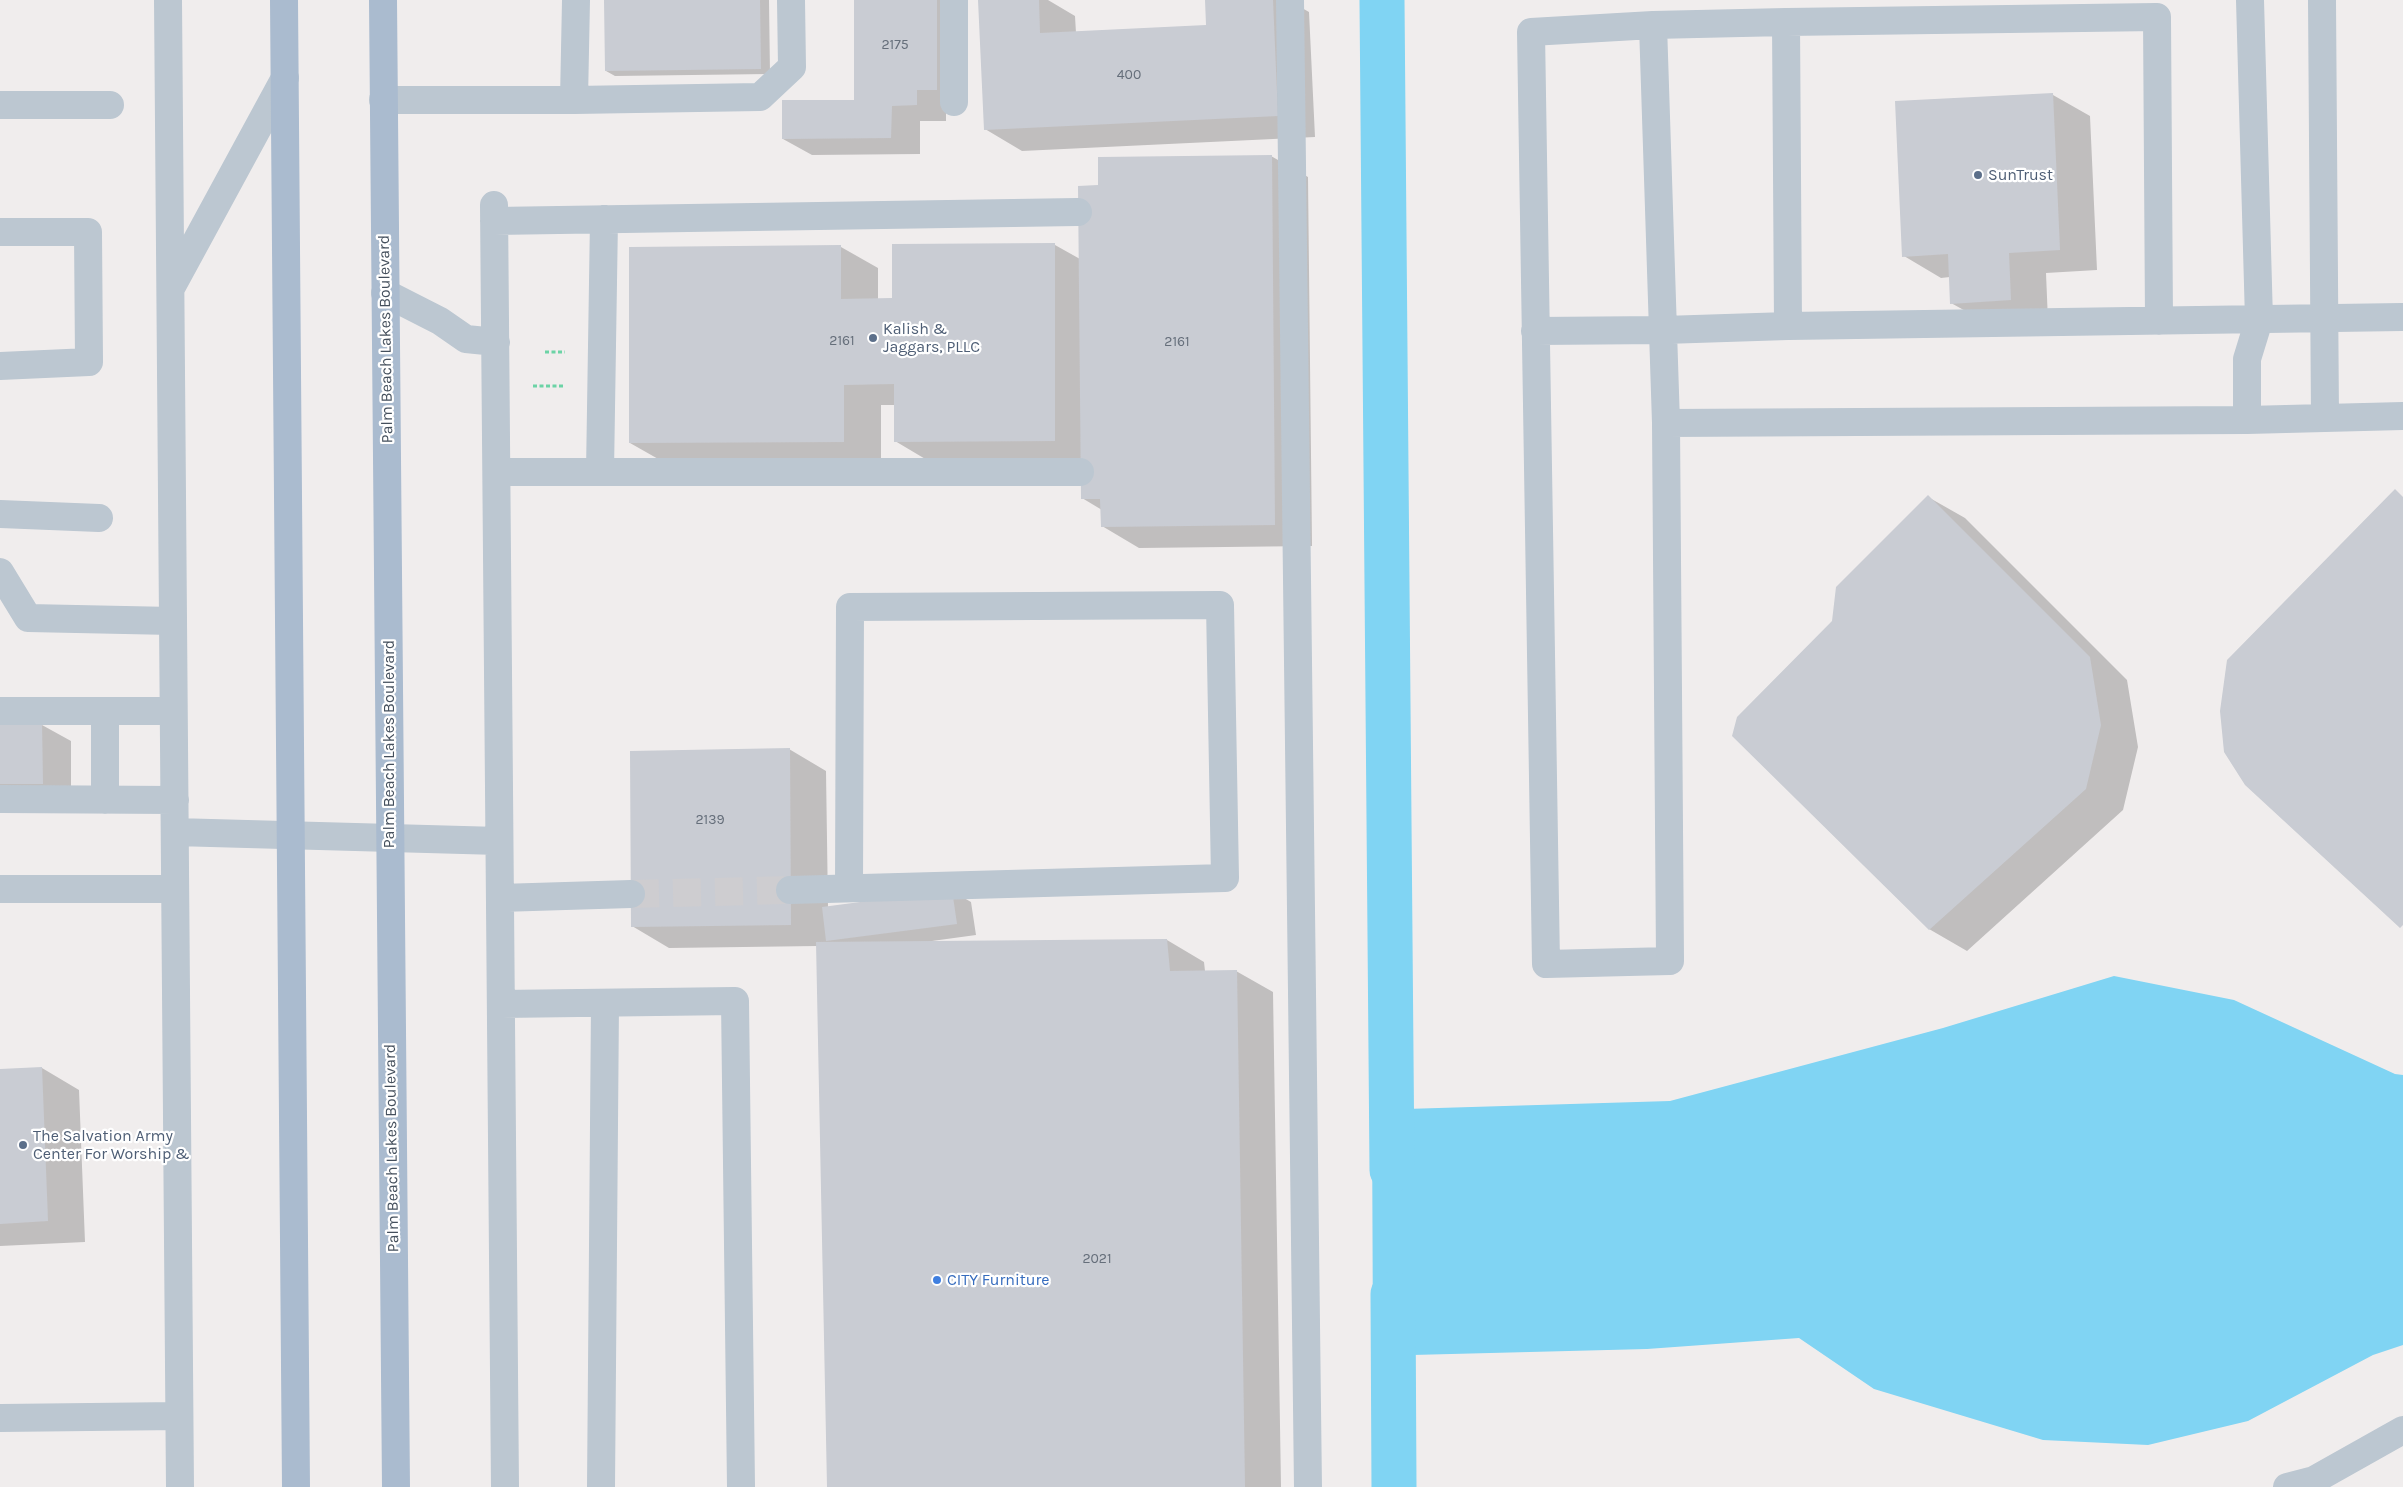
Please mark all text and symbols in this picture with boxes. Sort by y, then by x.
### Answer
house number: 2175 [881,37,909,53]
house number: 400 [1117,67,1141,83]
place label: SunTrust [1988,165,2053,185]
marker: SunTrust [1972,169,1984,181]
street label: Palm Beach Lakes Boulevard [375,235,397,443]
place label: Kalish & Jaggars, PLLC [883,319,980,357]
marker: Kalish & Jaggars, PLLC [867,332,879,344]
house number: 2161 [829,333,855,349]
house number: 2161 [1164,334,1190,350]
street label: Palm Beach Lakes Boulevard [379,640,399,848]
house number: 2139 [695,812,725,828]
street label: Palm Beach Lakes Boulevard [381,1044,403,1252]
place label: The Salvation Army Center For Worship & [33,1126,190,1164]
marker: The Salvation Army Center For Worship & [17,1139,29,1151]
house number: 2021 [1082,1251,1112,1267]
place label: CITY Furniture [947,1270,1049,1290]
marker: CITY Furniture [931,1274,943,1286]

